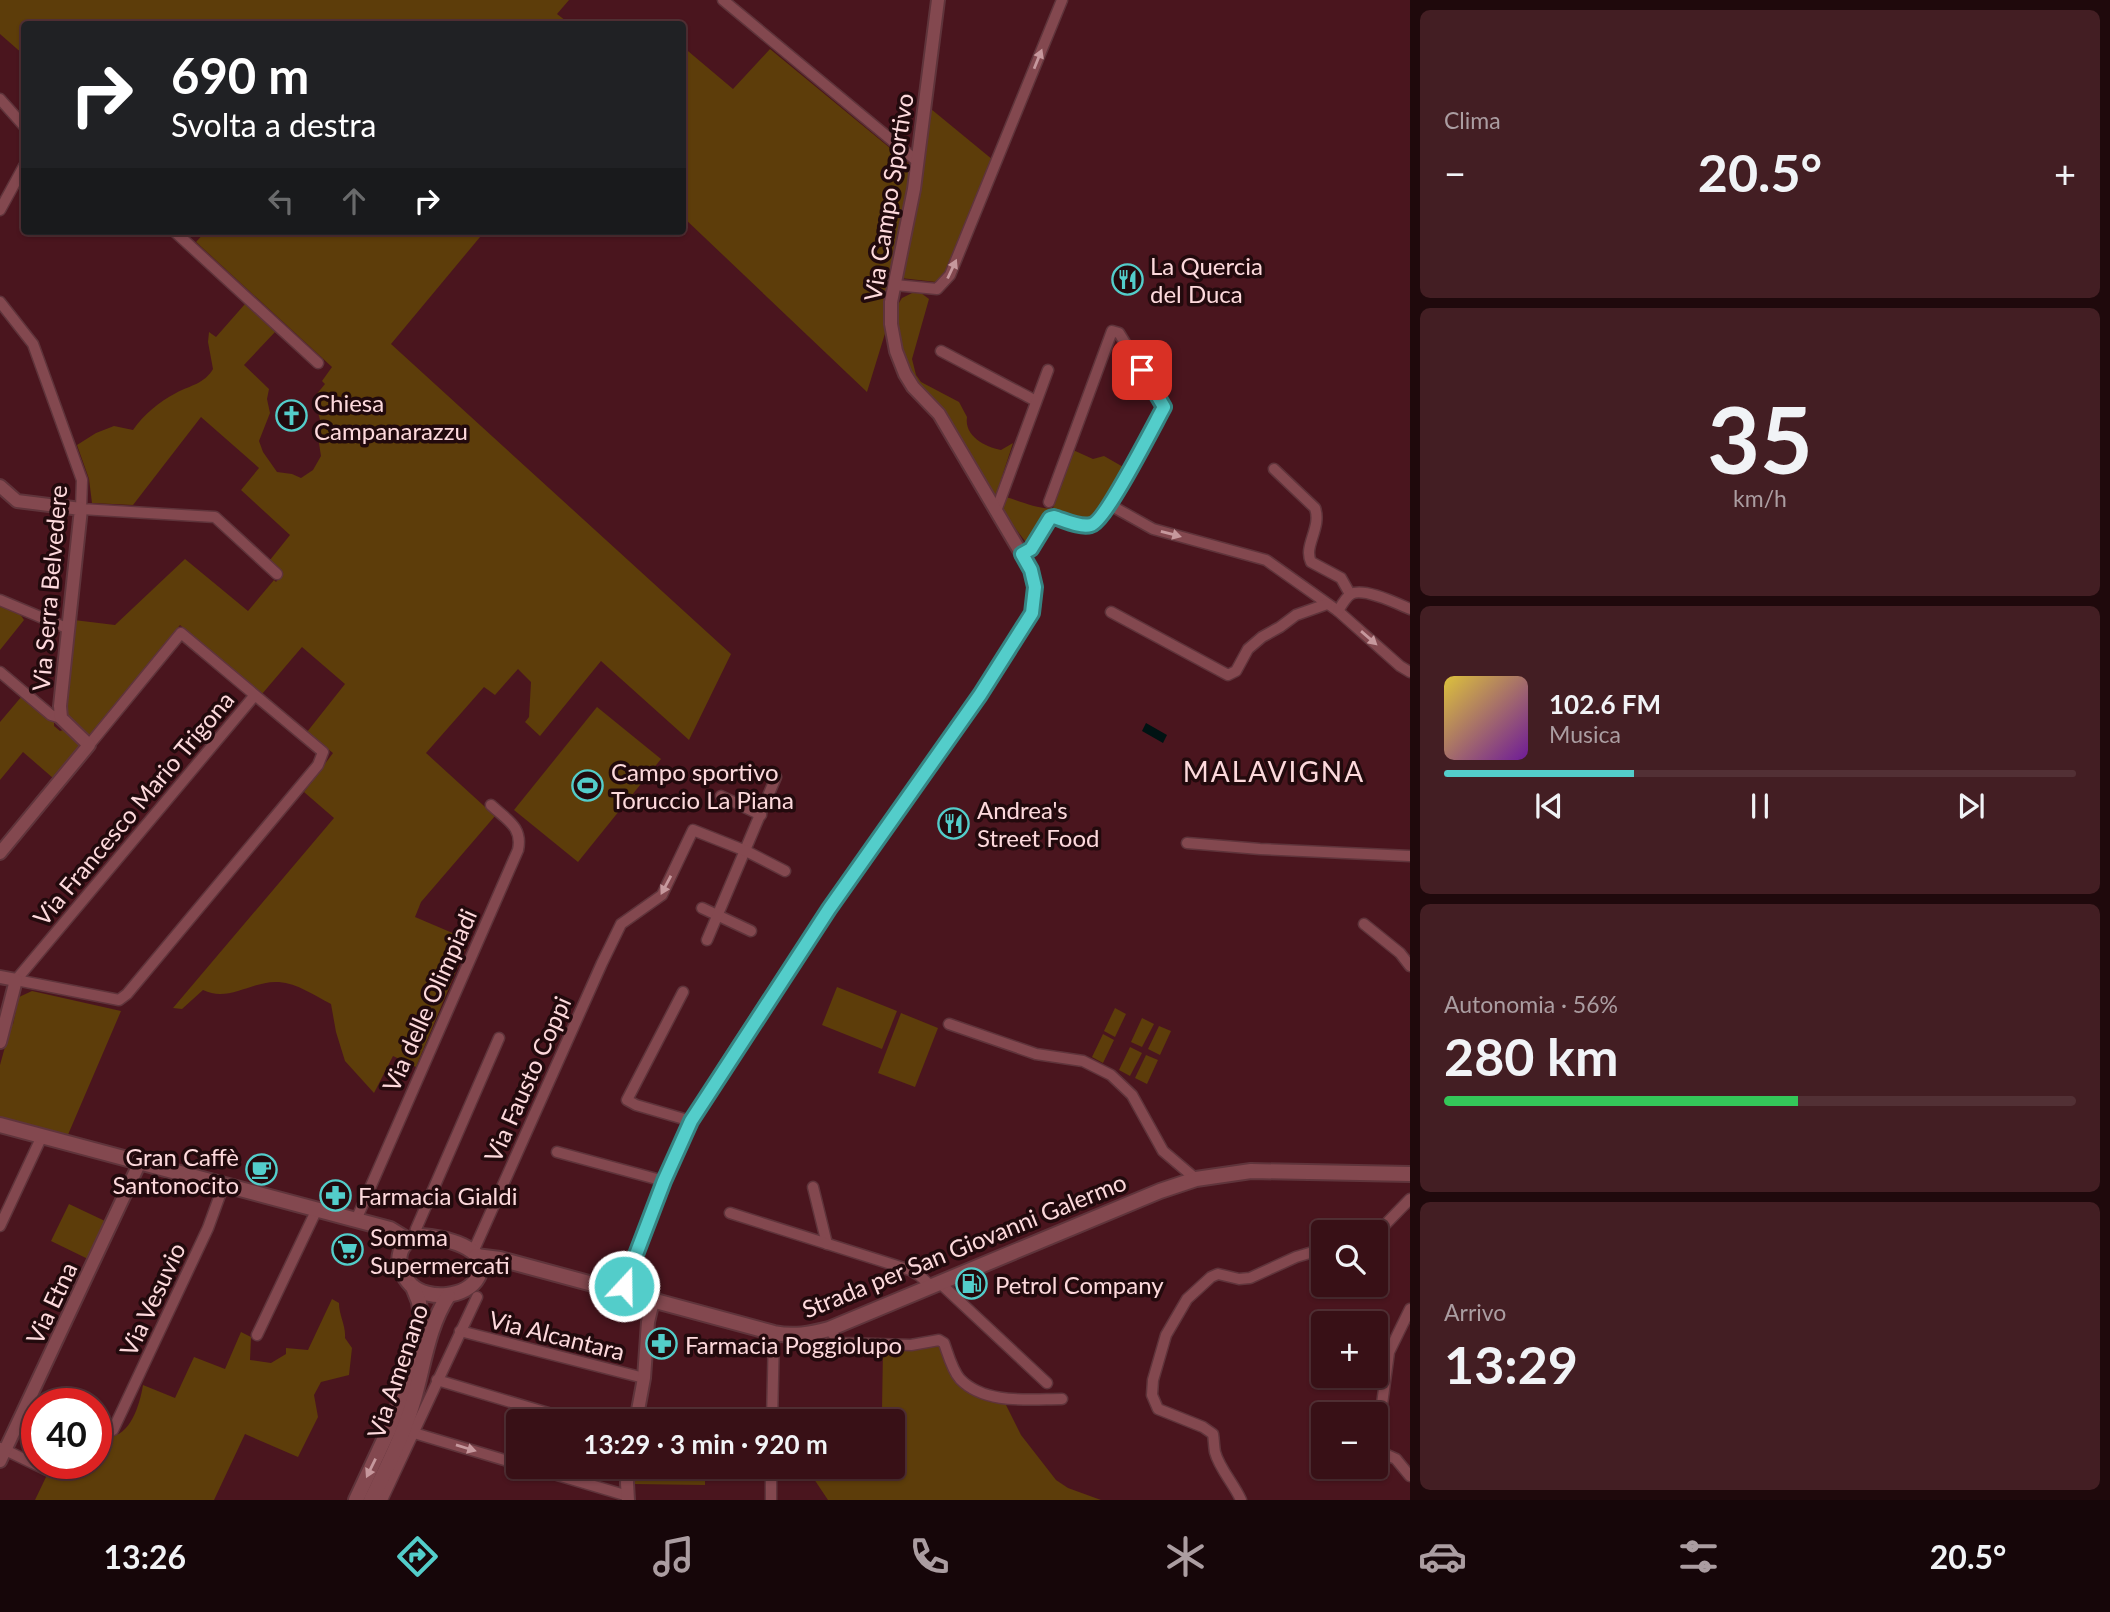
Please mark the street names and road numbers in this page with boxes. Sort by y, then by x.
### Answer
street label: Via Campo Sportivo [857,91,919,303]
street label: Via Serra Belvedere [26,484,72,692]
street label: Via Francesco Mario Trigona [27,685,239,931]
street label: Via delle Olimpiadi [376,904,482,1096]
street label: Via Fausto Coppi [478,992,576,1166]
street label: Strada per San Giovanni Galermo [798,1167,1130,1323]
street label: Via Vesuvio [113,1238,191,1360]
street label: Via Etna [19,1257,83,1349]
street label: Via Amenano [360,1300,434,1442]
street label: Via Alcantara [486,1304,628,1366]

